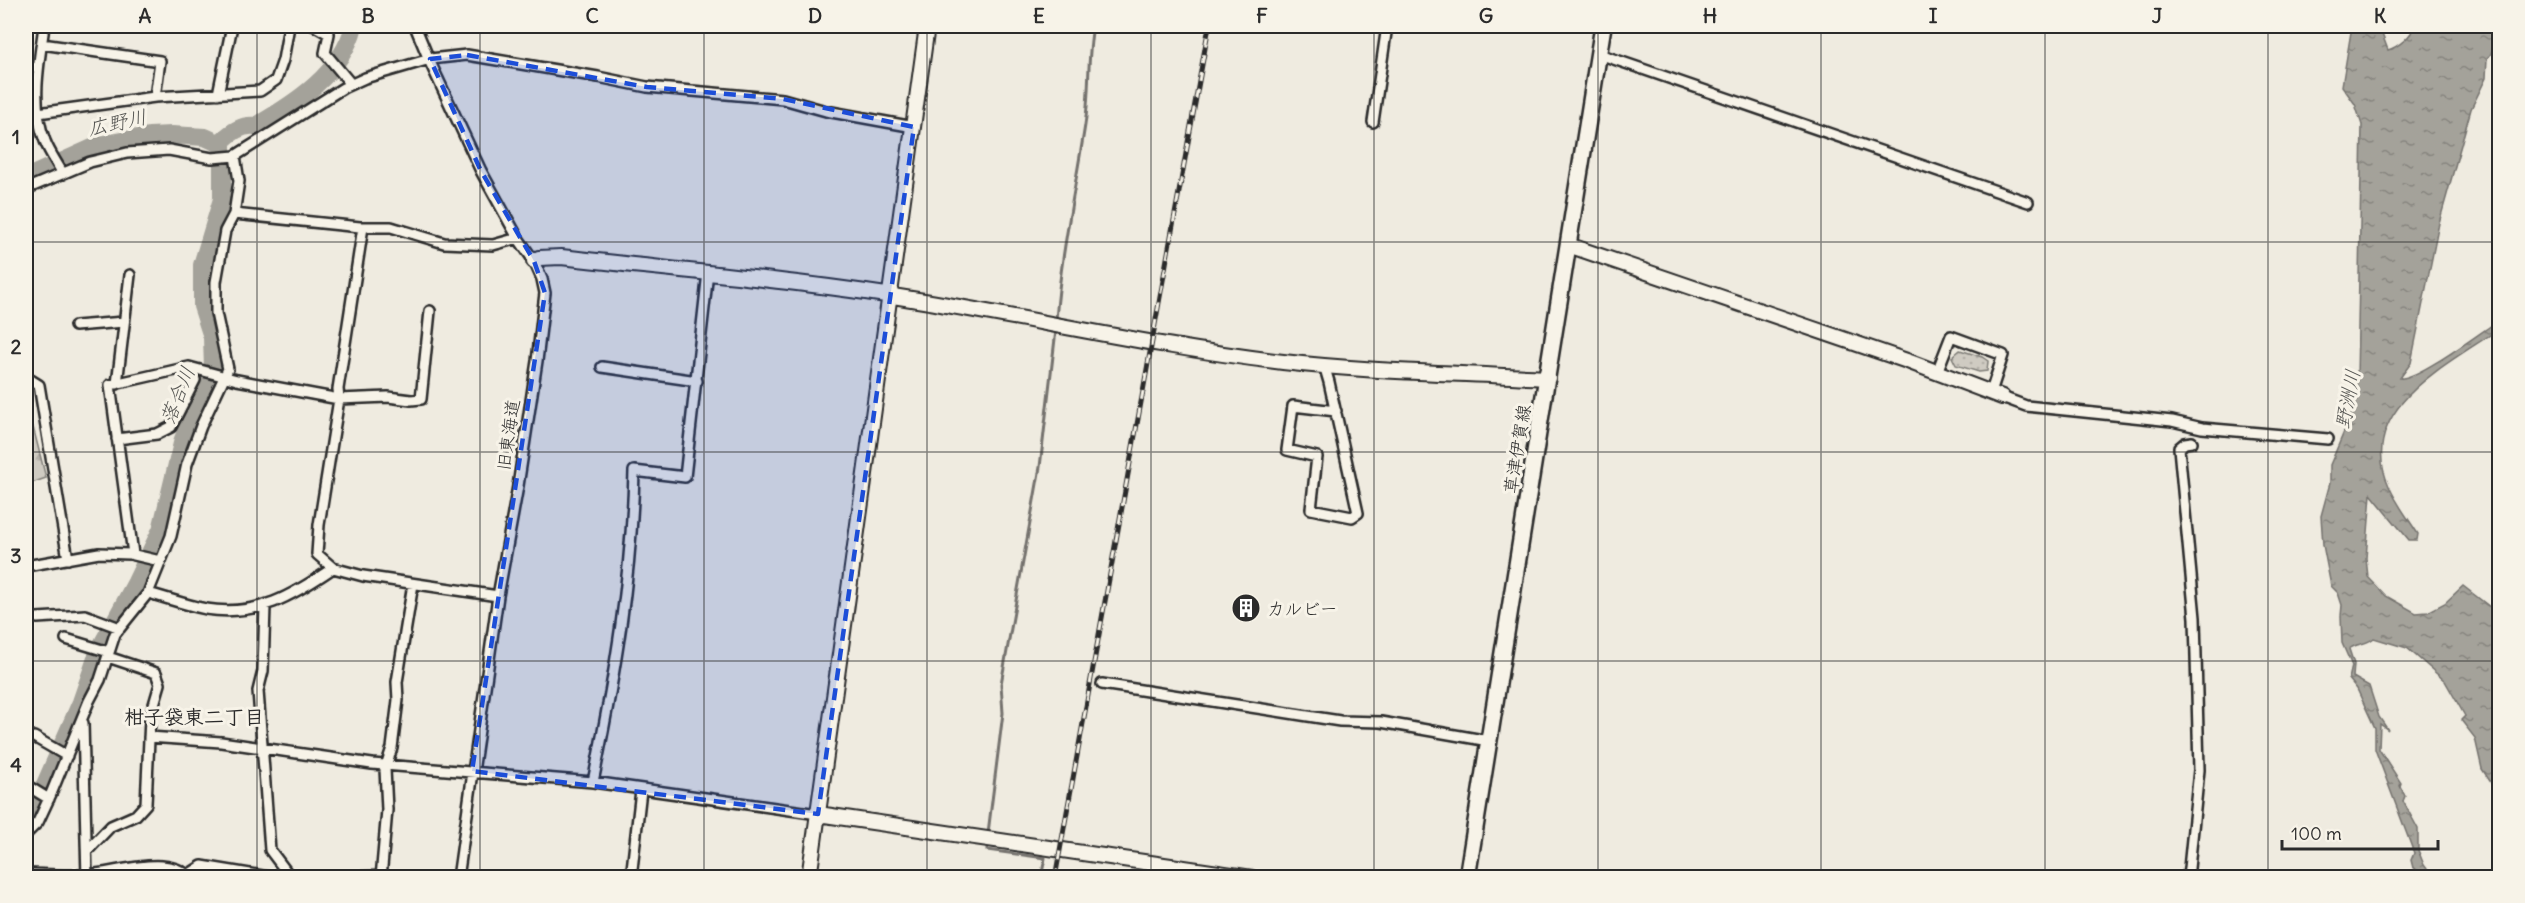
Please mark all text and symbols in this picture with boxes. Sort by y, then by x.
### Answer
text: A [139,3,152,28]
text: B [361,3,375,28]
text: C [585,3,599,28]
text: D [808,3,822,28]
text: E [1033,3,1045,28]
text: F [1256,3,1268,28]
text: G [1479,3,1493,28]
text: H [1703,3,1717,28]
text: I [1929,3,1938,28]
text: J [2152,3,2163,28]
text: K [2374,3,2387,28]
water label: 広野川 [85,104,149,140]
text: 1 [12,124,20,149]
text: 2 [11,334,22,359]
water label: 落合川 [154,363,200,427]
water label: 野洲川 [2329,367,2365,431]
street label: 旧東海道 [492,398,524,472]
street label: 草津伊賀線 [1499,403,1535,495]
text: 3 [10,543,22,568]
building icon: カルビー [1230,592,1262,624]
place label: カルビー [1267,597,1337,620]
district label: 柑子袋東二丁目 [124,704,264,729]
text: 4 [10,752,22,777]
scale bar [2282,813,2438,851]
text: 100 m [2291,822,2342,845]

